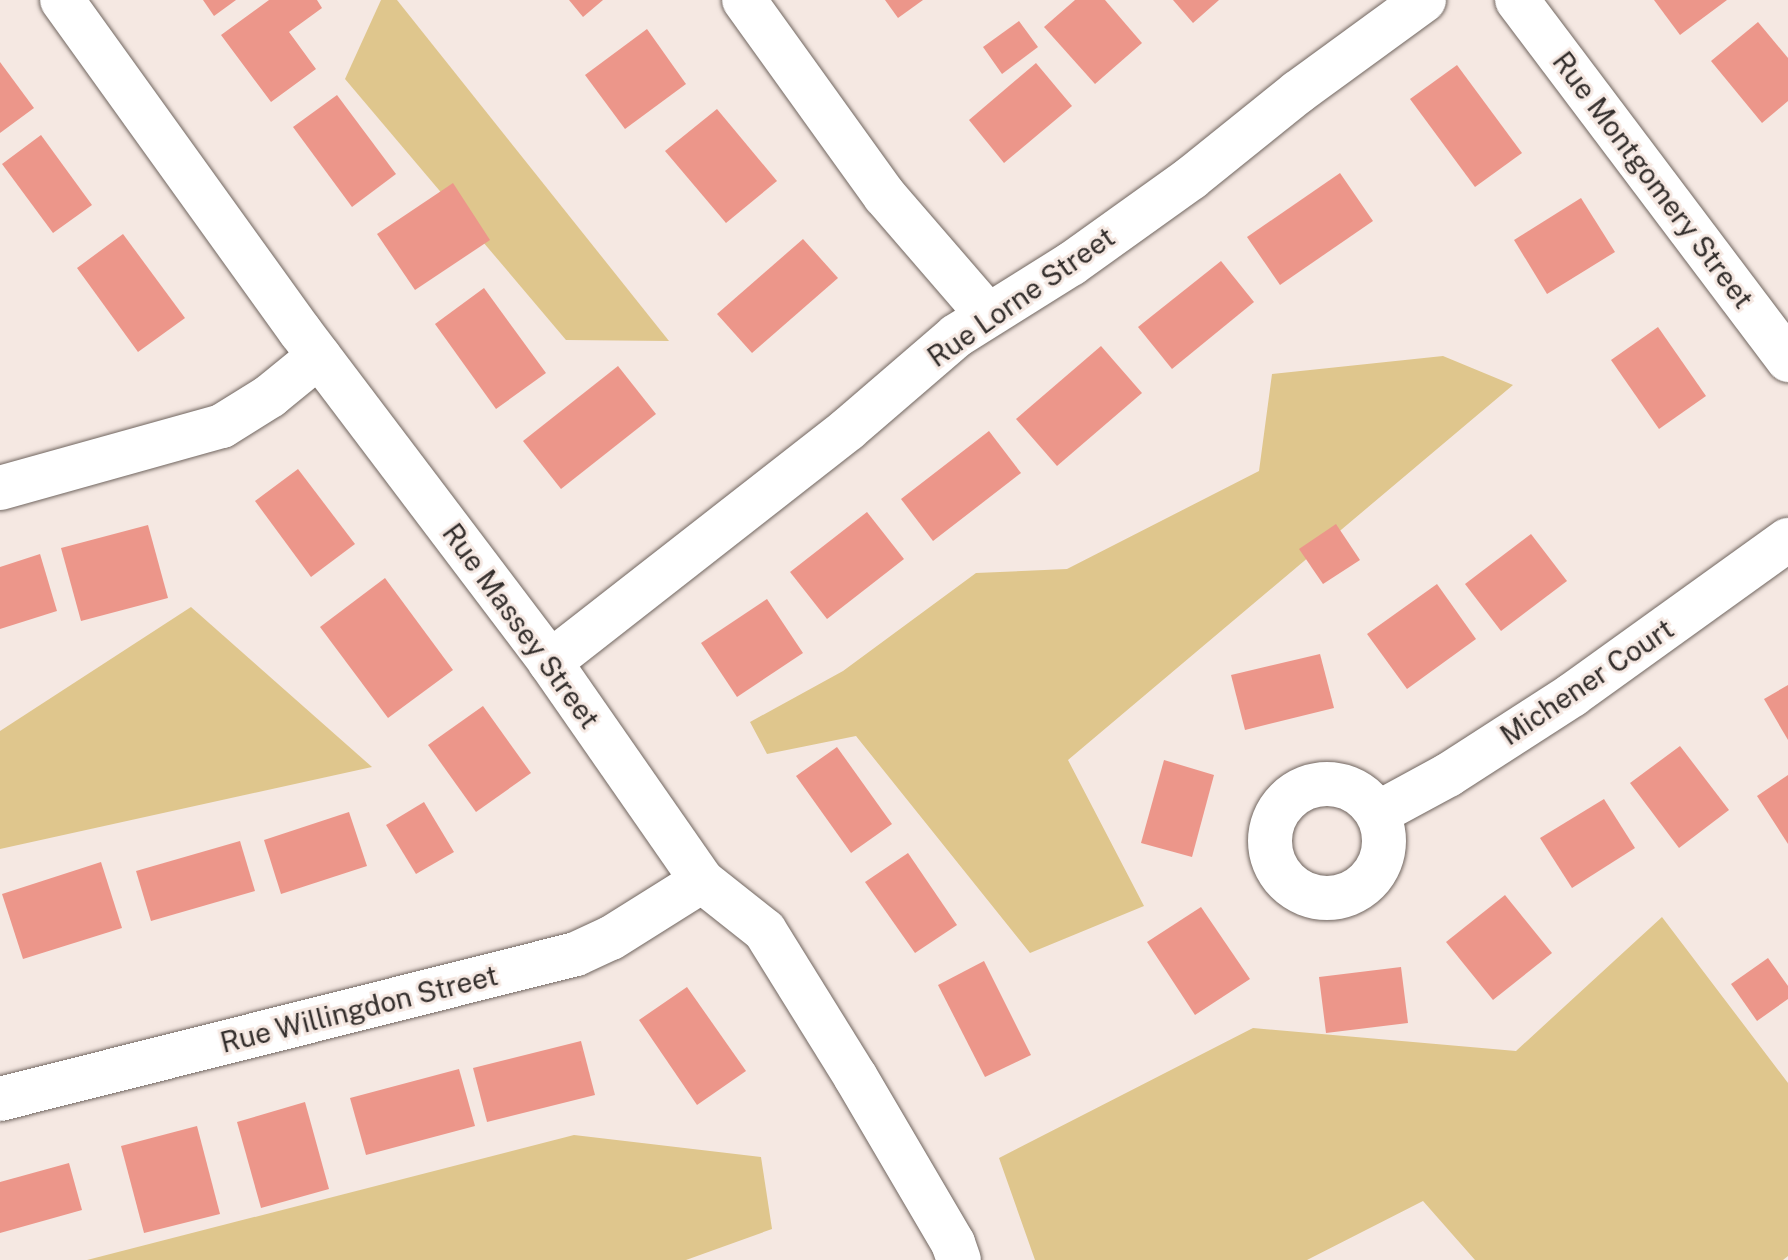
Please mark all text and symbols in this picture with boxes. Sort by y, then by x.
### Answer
street label: Rue Montgomery Street [1546,45,1760,315]
street label: Rue Lorne Street [921,220,1121,374]
street label: Rue Massey Street [435,517,607,735]
street label: Michener Court [1494,612,1680,752]
street label: Rue Willingdon Street [216,958,502,1060]

